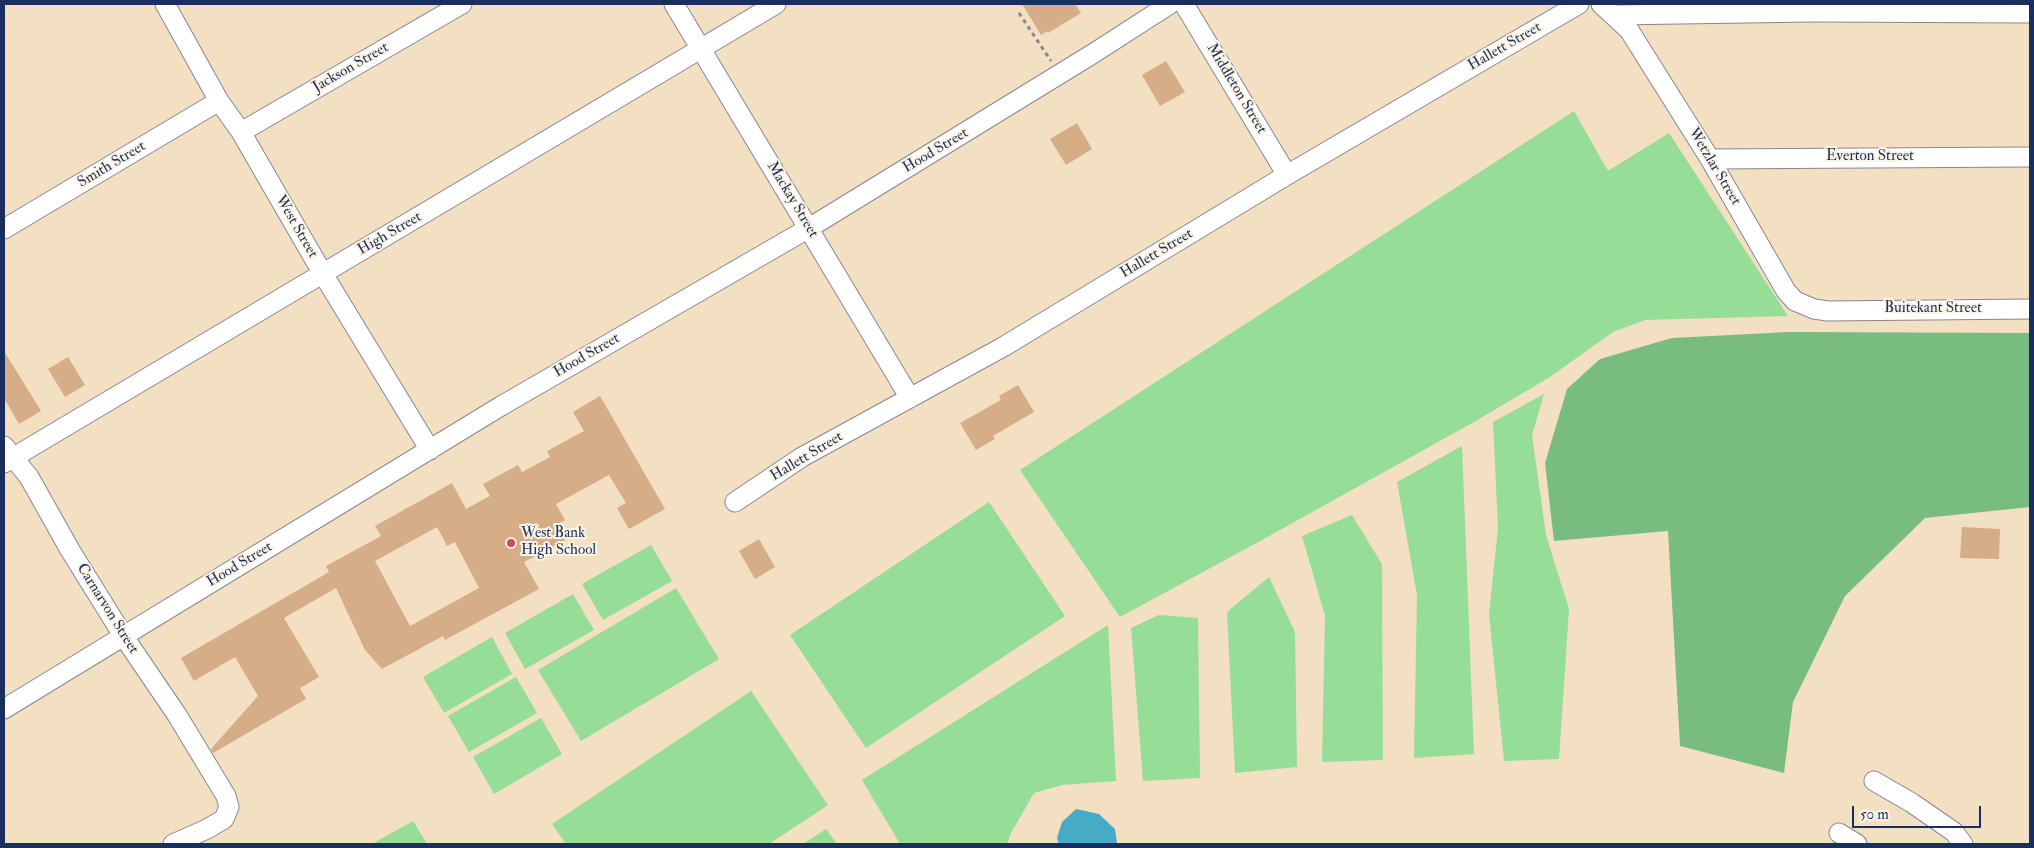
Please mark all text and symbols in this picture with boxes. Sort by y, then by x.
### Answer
street label: Hallett Street [1465,19,1545,75]
street label: Jackson Street [310,39,392,97]
street label: Middleton Street [1202,41,1270,137]
street label: Hood Street [900,124,972,178]
street label: Wetzlar Street [1684,125,1744,209]
street label: Smith Street [75,138,149,192]
street label: Everton Street [1826,148,1914,166]
street label: Mackay Street [762,159,822,241]
street label: West Street [271,192,321,262]
street label: High Street [355,208,425,260]
street label: Hallett Street [1117,225,1197,283]
street label: Buitekant Street [1884,300,1982,318]
street label: Hood Street [551,330,623,382]
street label: Hallett Street [767,428,847,486]
place label: West Bank High School [521,525,596,560]
marker: West Bank High School [505,537,517,549]
street label: Hood Street [204,538,276,592]
street label: Carnarvon Street [72,561,142,657]
scale bar [1854,796,1983,828]
text: 50 m [1860,805,1889,824]

